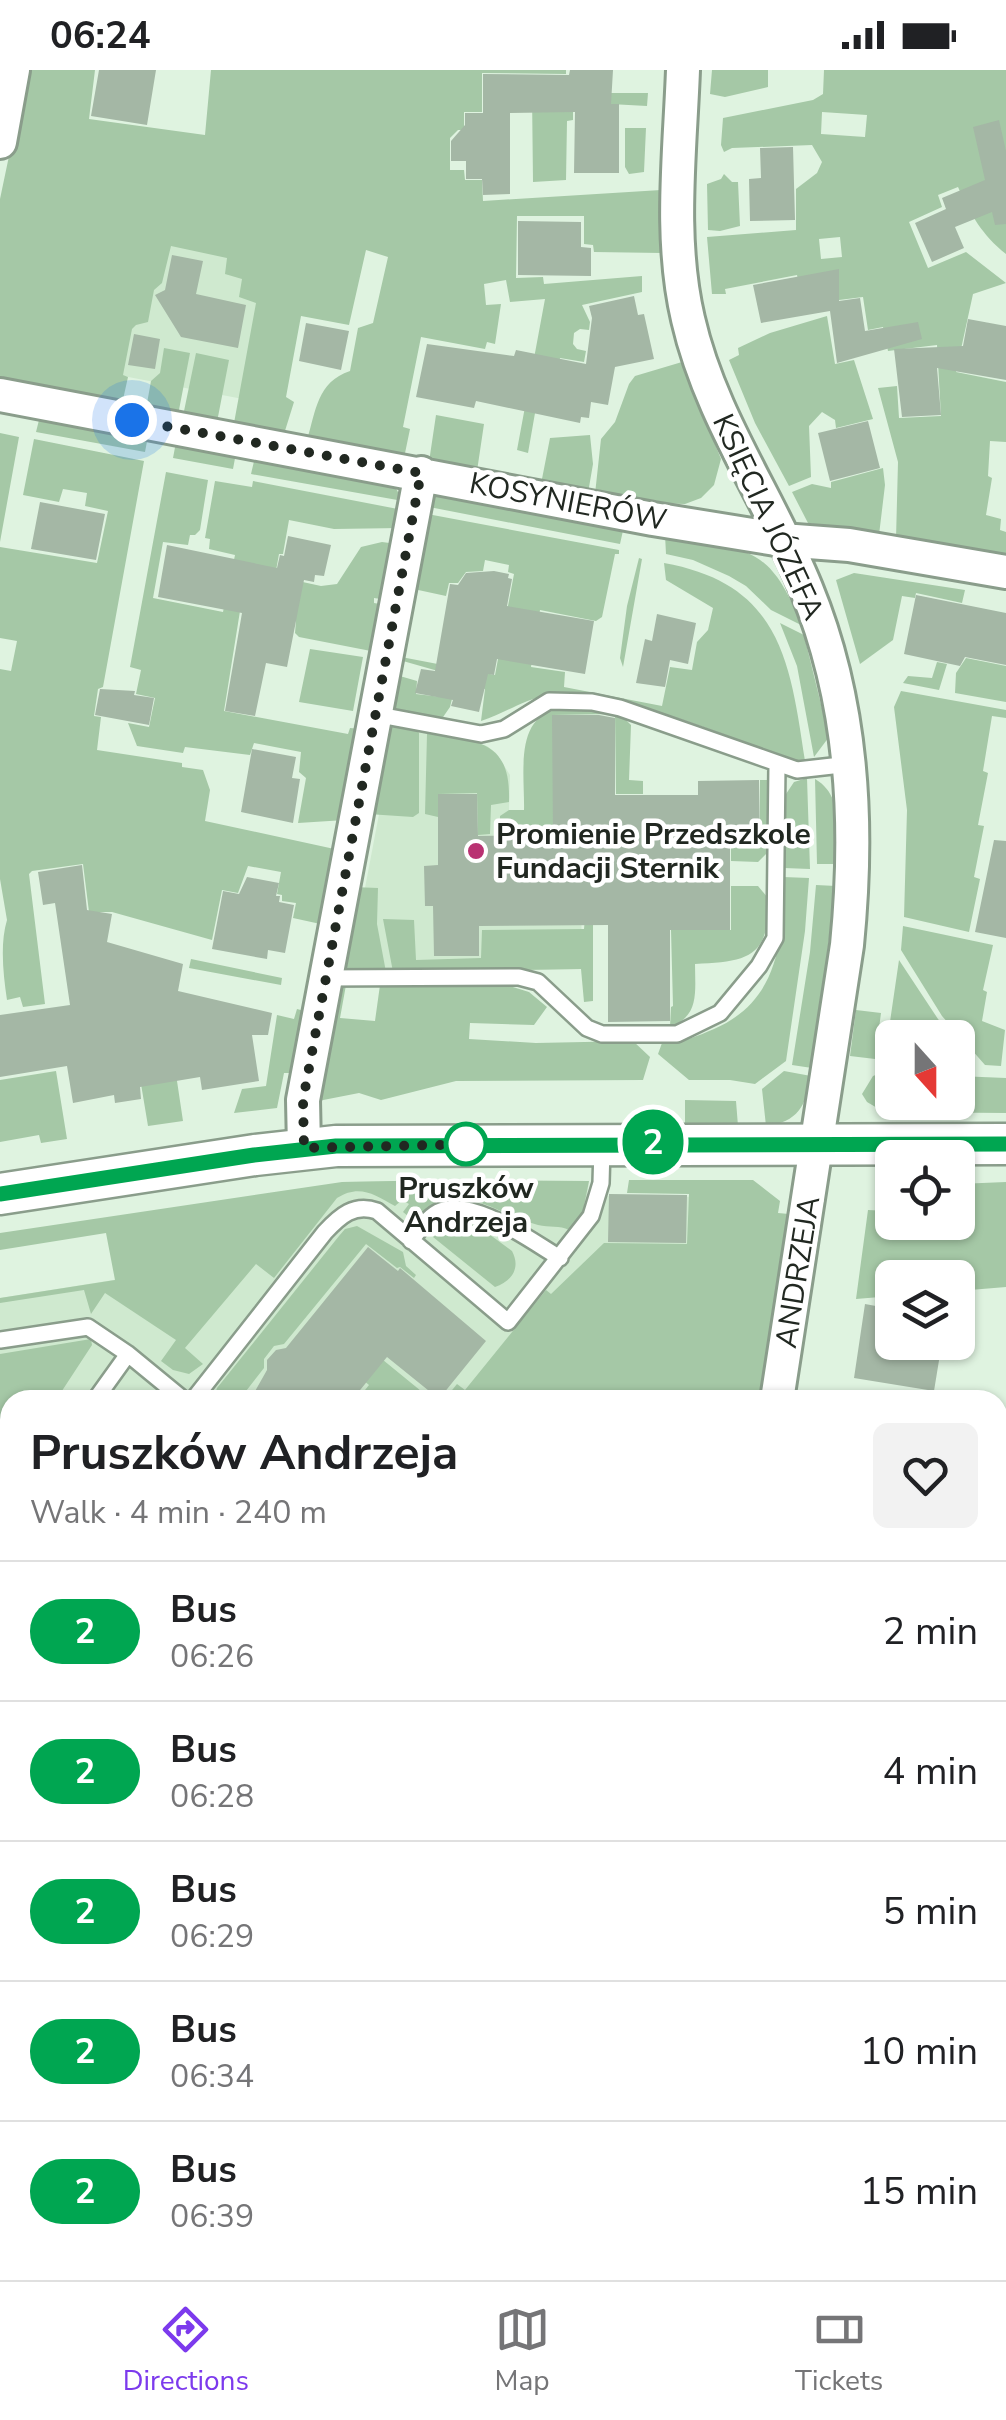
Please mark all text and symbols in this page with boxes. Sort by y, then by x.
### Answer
text: 06:24 [50,10,151,61]
your location [107,395,157,445]
street label: KSIĘCIA JÓZEFA [702,407,834,627]
street label: KOSYNIERÓW [466,463,670,541]
place label: Promienie Przedszkole Fundacji Sternik [496,814,811,889]
marker: Promienie Przedszkole Fundacji Sternik [465,840,487,862]
north arrow [875,1020,975,1120]
map controls [875,1020,975,1360]
line badge: 2 [620,1110,686,1174]
text: 2 [642,1119,664,1166]
marker: Pruszków Andrzeja [445,1123,487,1165]
button: locate [875,1140,975,1240]
place label: Pruszków Andrzeja [398,1168,534,1243]
street label: ANDRZEJA [766,1193,830,1351]
button: layers [875,1260,975,1360]
text: Pruszków Andrzeja [30,1420,458,1486]
button: heart [873,1423,978,1528]
text: Walk · 4 min · 240 m [30,1491,327,1534]
text: Bus [170,1584,237,1635]
text: 2 min [883,1606,978,1657]
text: 2 [74,1608,96,1655]
text: 06:26 [170,1635,254,1678]
text: Bus [170,1724,237,1775]
text: 4 min [883,1746,978,1797]
text: 2 [74,1748,96,1795]
text: 06:28 [170,1775,254,1818]
text: Bus [170,1864,237,1915]
text: 5 min [883,1886,978,1937]
text: 2 [74,1888,96,1935]
text: 06:29 [170,1915,254,1958]
text: Bus [170,2004,237,2055]
text: 10 min [860,2026,978,2077]
text: 2 [74,2028,96,2075]
text: 06:34 [170,2055,254,2098]
text: Bus [170,2144,237,2195]
text: 15 min [860,2166,978,2217]
text: 2 [74,2168,96,2215]
text: 06:39 [170,2195,254,2238]
tab: Directions [123,2302,249,2400]
tab: Map [494,2302,550,2400]
tab: Tickets [795,2302,883,2400]

